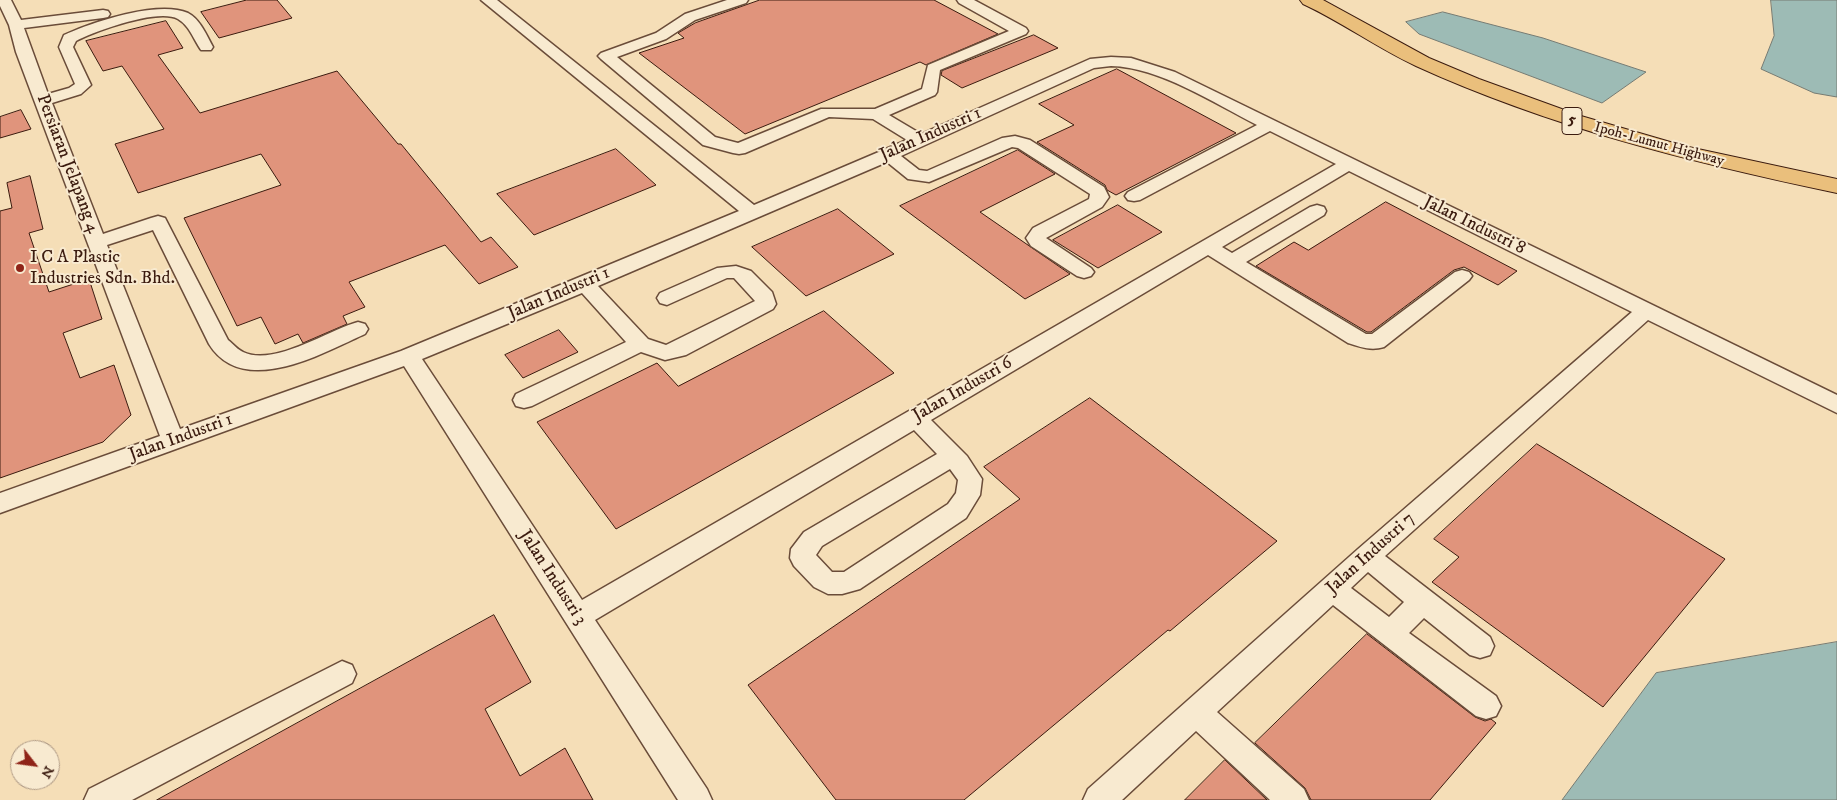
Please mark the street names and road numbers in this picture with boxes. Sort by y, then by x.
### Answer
street label: Persiaran Jelapang 4 [31,92,103,236]
street label: Jalan Industri 1 [877,103,985,167]
road number: 5 [1562,108,1582,134]
street label: Ipoh-Lumut Highway [1592,119,1726,171]
street label: Jalan Industri 8 [1419,192,1529,260]
street label: Jalan Industri 1 [505,263,613,325]
street label: Jalan Industri 6 [909,353,1017,427]
street label: Jalan Industri 1 [126,409,236,467]
street label: Jalan Industri 7 [1322,509,1420,599]
street label: Jalan Industri 3 [513,526,591,630]

